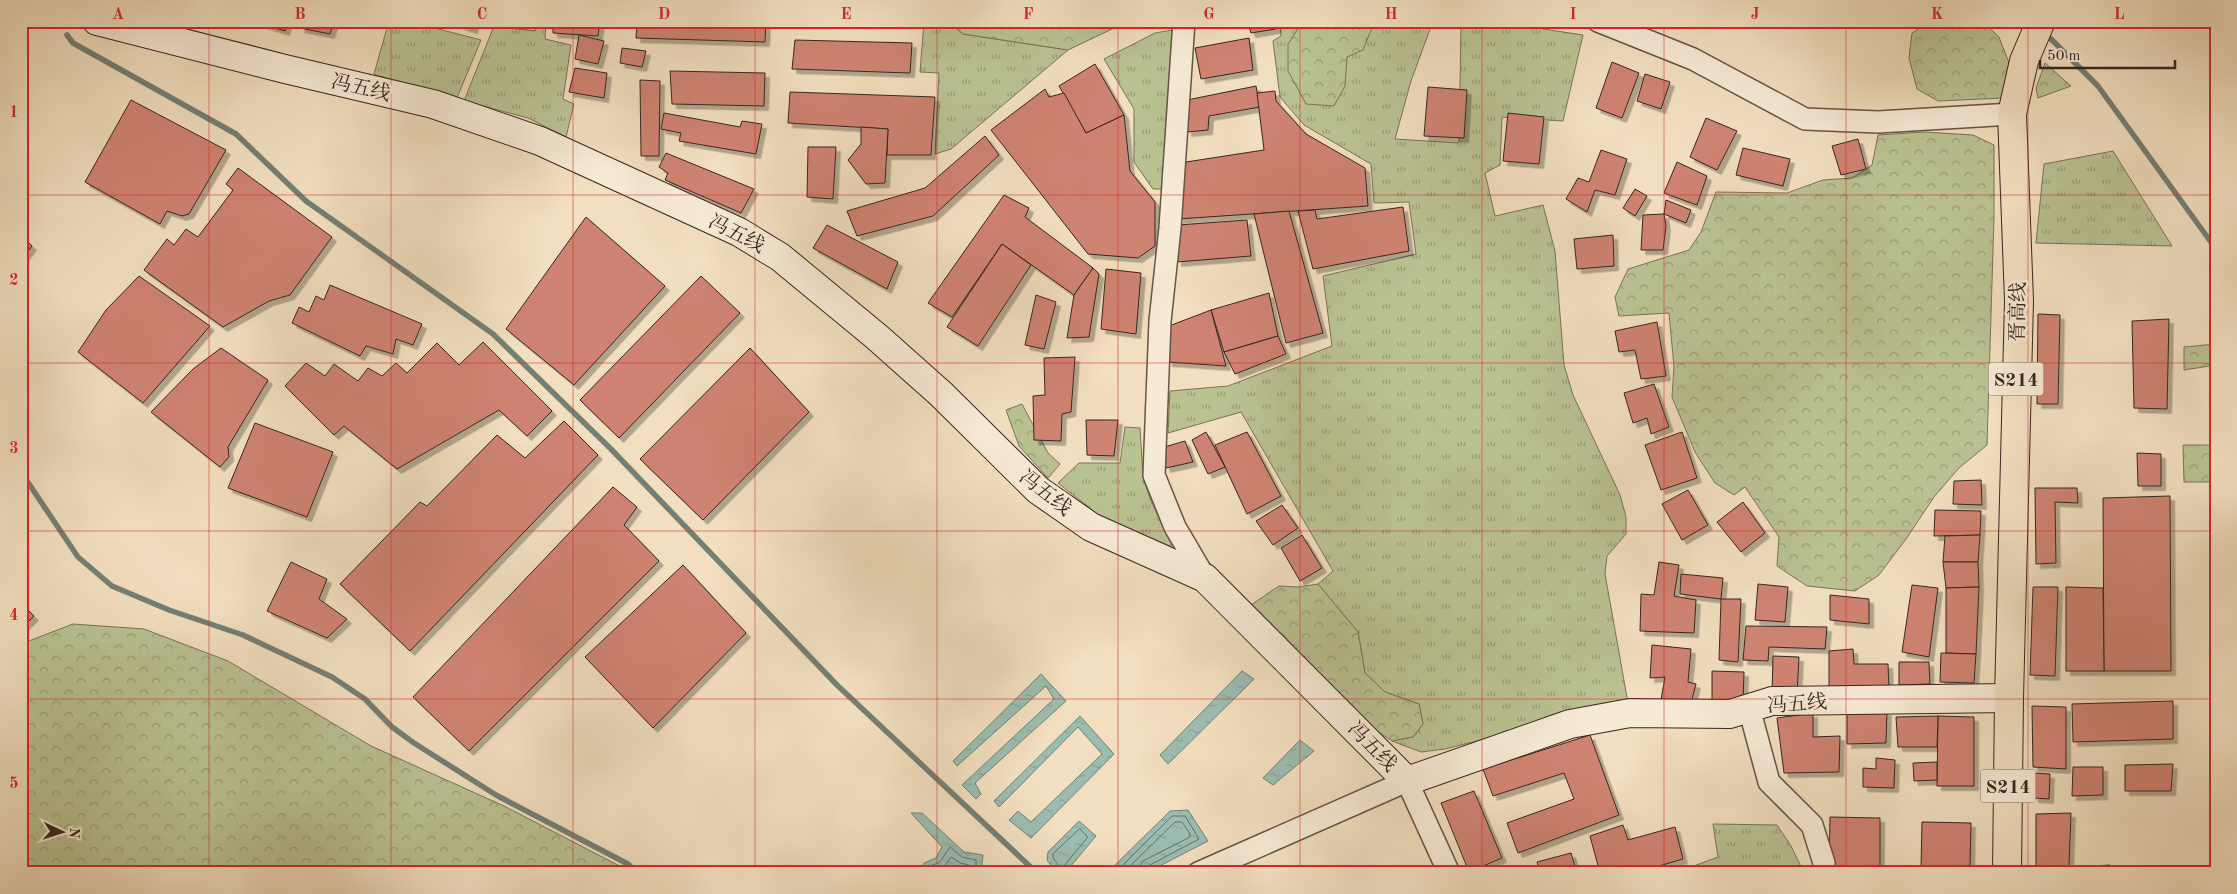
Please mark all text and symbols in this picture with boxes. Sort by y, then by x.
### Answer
text: A [112,7,124,23]
text: B [294,7,306,23]
text: C [477,7,487,23]
text: D [658,7,670,23]
text: E [840,7,852,23]
text: F [1023,7,1034,23]
text: G [1203,7,1215,23]
text: H [1384,7,1398,23]
text: I [1569,7,1577,23]
text: J [1751,7,1760,23]
text: K [1931,7,1943,23]
text: L [2114,7,2125,23]
scale bar [2040,38,2174,70]
text: 50 m [2047,49,2081,64]
street label: 冯五线 [329,71,392,105]
text: 1 [9,105,19,121]
street label: 冯五线 [705,210,768,257]
text: 2 [9,273,19,289]
street label: 胥高线 [2006,282,2030,342]
road number: S214 [1988,362,2044,396]
text: 3 [9,441,19,457]
street label: 冯五线 [1015,466,1076,520]
text: 4 [9,608,19,624]
street label: 冯五线 [1766,691,1828,717]
street label: 冯五线 [1344,717,1401,776]
road number: S214 [1980,769,2036,802]
text: 5 [9,776,19,792]
north arrow [38,806,88,856]
text: N [67,827,81,839]

